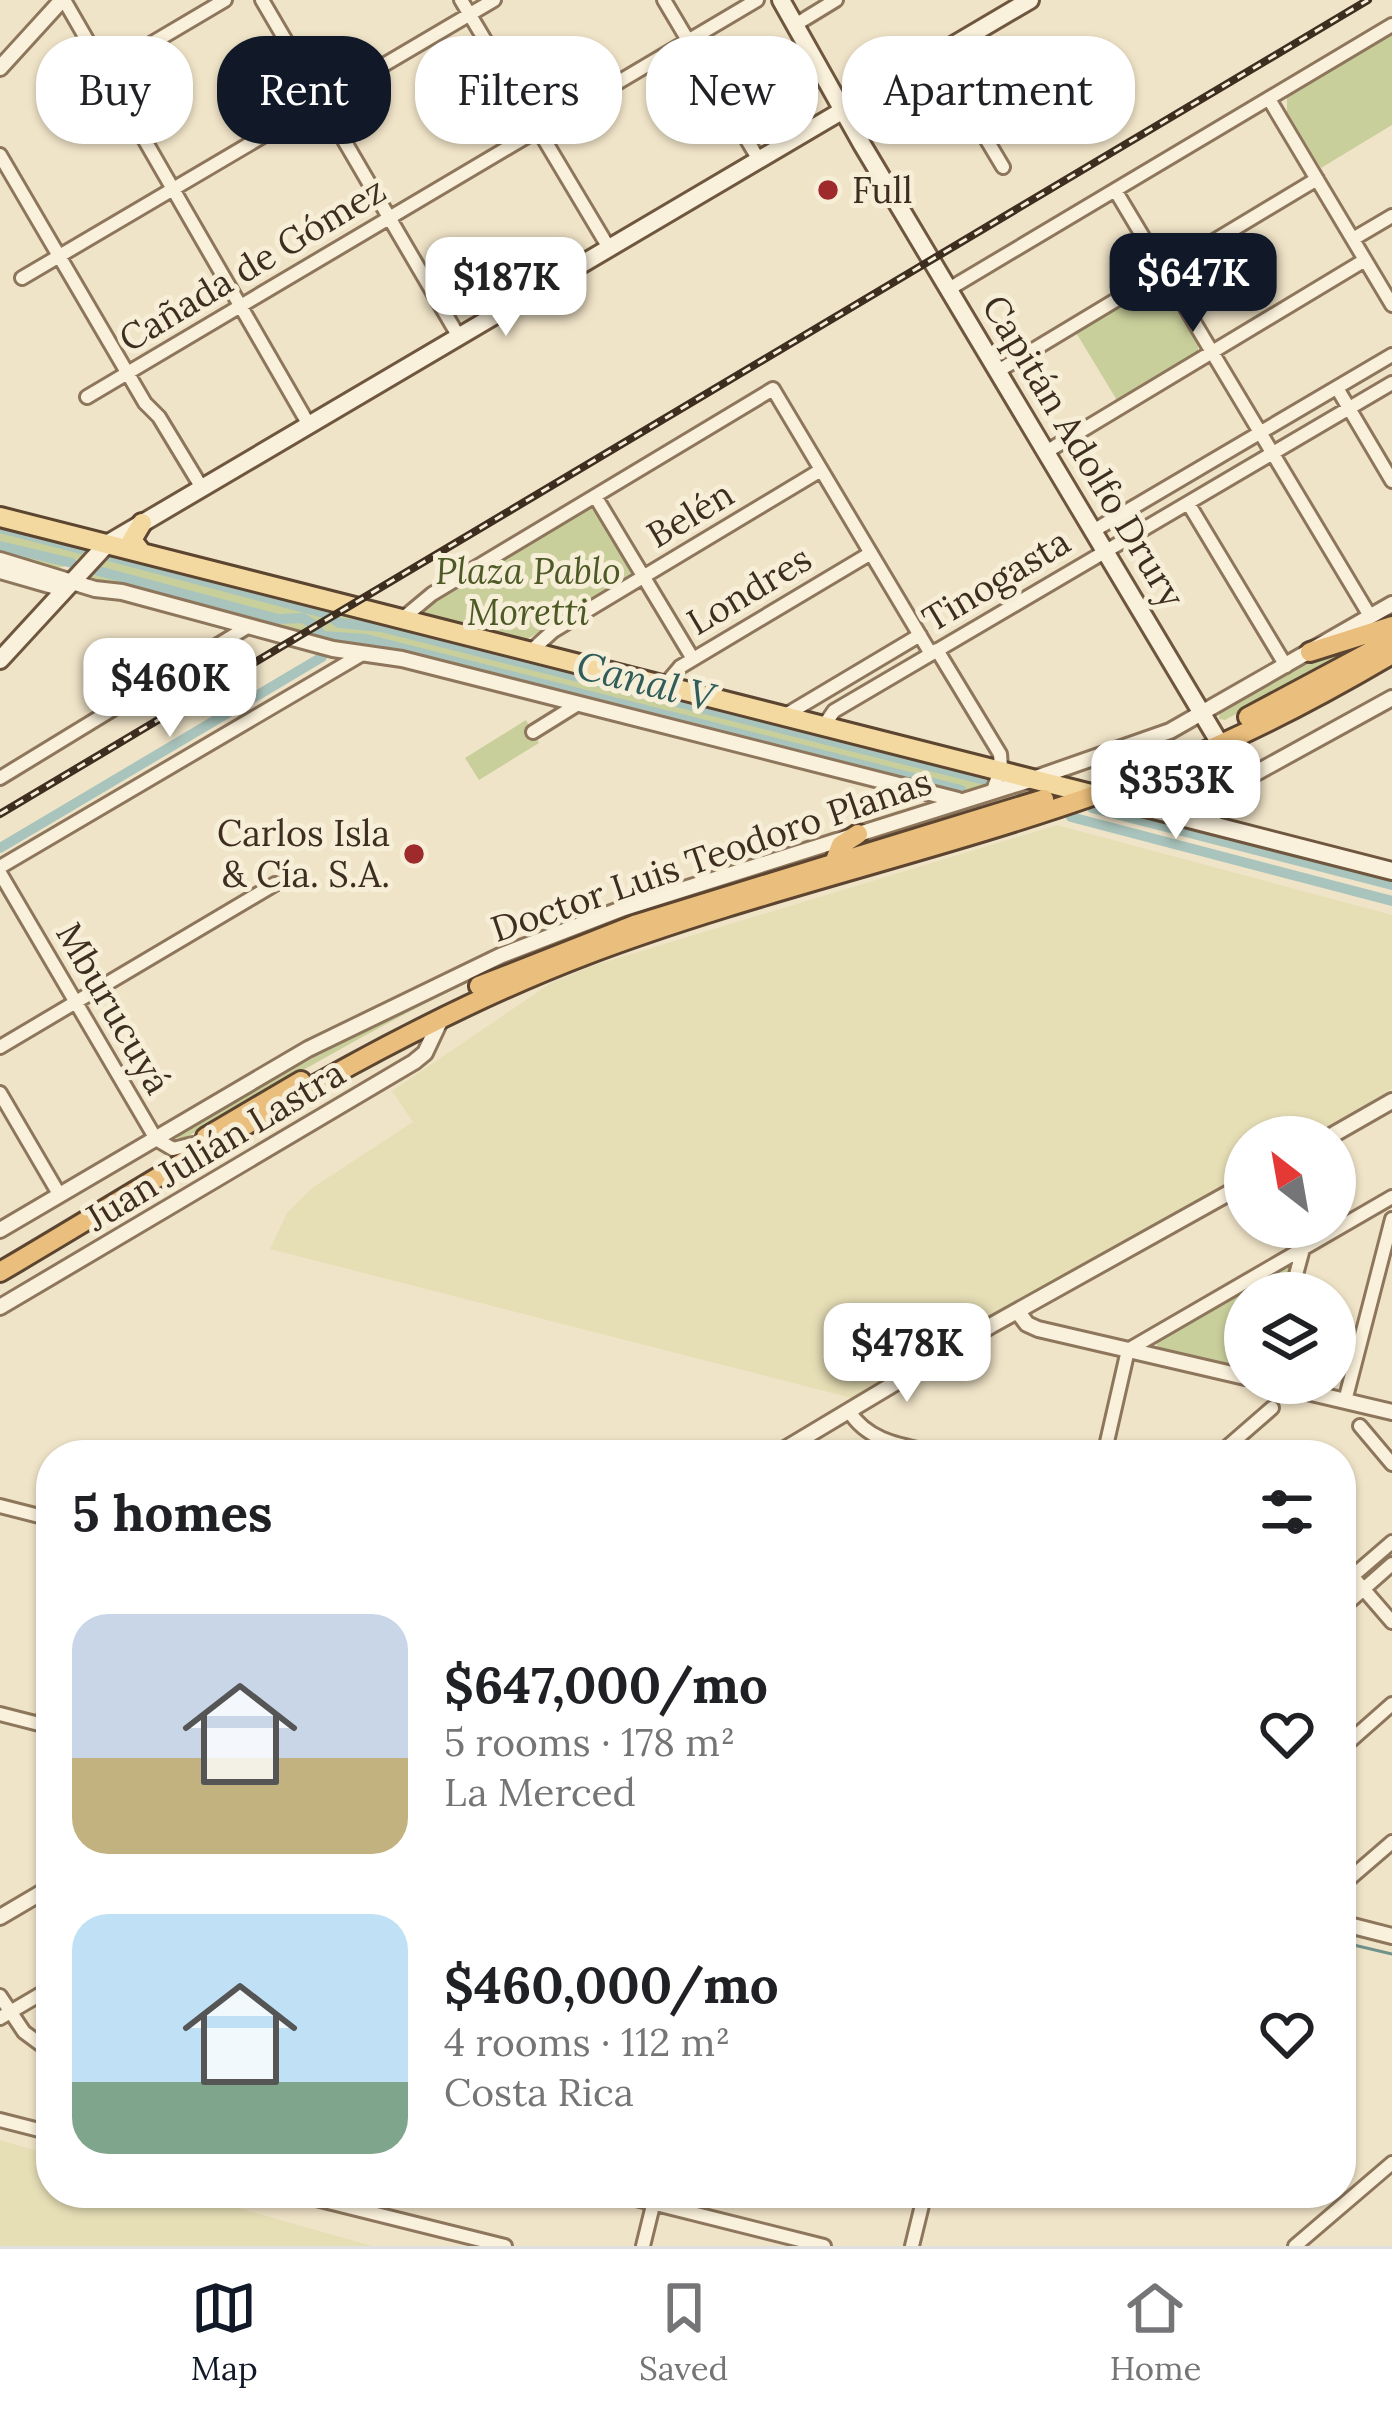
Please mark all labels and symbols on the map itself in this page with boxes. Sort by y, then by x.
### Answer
street label: Cañada de Gómez [110,166,394,362]
place label: Full [852,167,912,213]
marker: Full [815,177,841,203]
pin: $647K [1109,233,1277,335]
pin: $187K [422,237,590,339]
street label: Capitán Adolfo Drury [973,286,1195,616]
street label: Belén [638,470,742,558]
street label: Tinogasta [914,518,1078,642]
street label: Londres [679,535,819,645]
park label: Plaza Pablo Moretti [435,548,621,635]
pin: $460K [86,638,254,740]
water label: Canal V [572,640,722,723]
pin: $353K [1092,740,1260,842]
street label: Doctor Luis Teodoro Planas [485,758,937,952]
place label: Carlos Isla & Cía. S.A. [217,810,390,897]
marker: Carlos Isla & Cía. S.A. [401,841,427,867]
street label: Mburucuyá [46,914,182,1102]
street label: Juan Julián Lastra [76,1050,353,1241]
north arrow [1224,1116,1356,1248]
pin: $478K [823,1303,991,1405]

